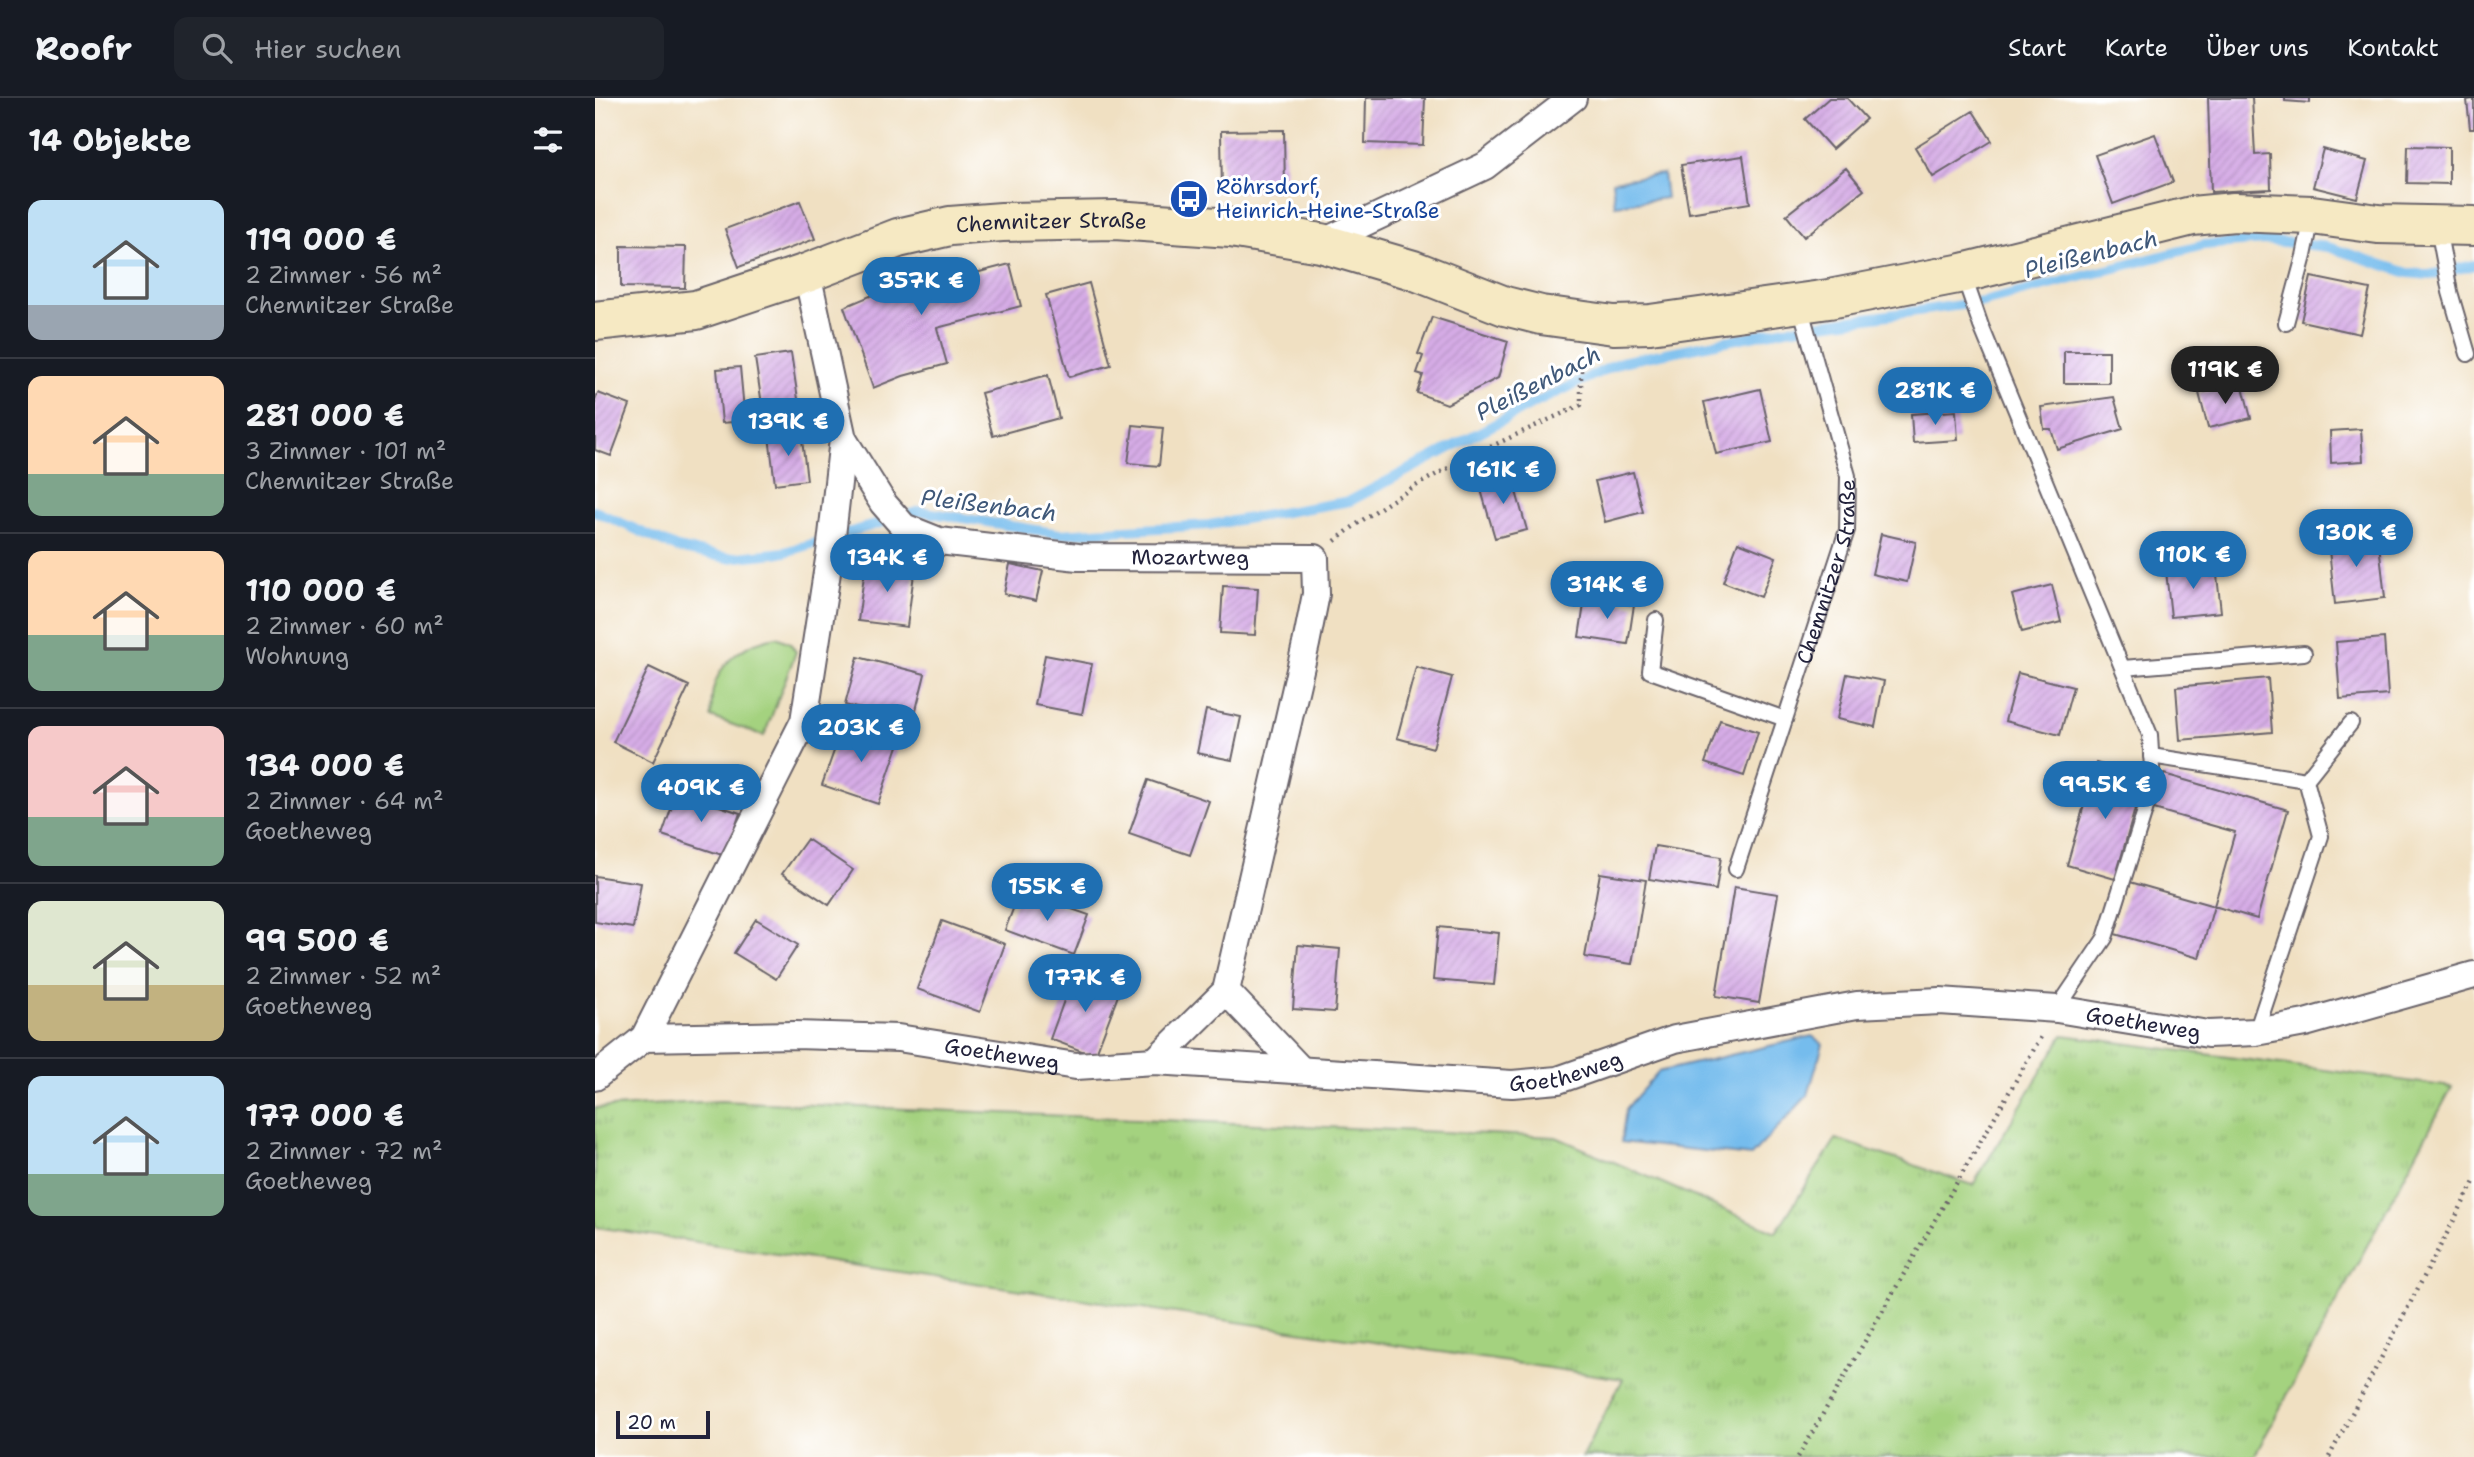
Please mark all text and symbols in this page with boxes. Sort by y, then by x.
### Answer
search box [174,17,664,80]
text: Roofr [35,26,132,71]
icon: search [198,29,236,67]
text: Hier suchen [254,31,401,66]
text: Start [2008,32,2067,64]
text: Karte [2105,32,2168,64]
text: Über uns [2206,32,2309,64]
text: Kontakt [2347,32,2439,64]
text: 14 Objekte [28,120,191,161]
icon: filters [529,121,567,159]
place label: Röhrsdorf, Heinrich-Heine-Straße [1216,173,1440,225]
bus stop icon: Röhrsdorf, Heinrich-Heine-Straße [1168,178,1210,220]
street label: Chemnitzer Straße [955,206,1148,239]
text: 119 000 € [245,219,397,260]
water label: Pleißenbach [2021,223,2161,285]
icon: home [84,228,168,312]
pin: 357K € [864,258,978,317]
text: 2 Zimmer · 56 m² [245,260,442,290]
text: 357K € [878,265,964,295]
text: Chemnitzer Straße [245,290,454,320]
water label: Pleißenbach [1470,339,1606,427]
pin: 119K € [2168,346,2282,406]
text: 119K € [2187,354,2263,384]
pin: 281K € [1878,368,1992,427]
text: 281K € [1894,375,1976,405]
text: 281 000 € [245,395,404,436]
pin: 139K € [731,398,845,458]
icon: home [84,404,168,488]
text: 139K € [747,406,829,436]
text: 3 Zimmer · 101 m² [245,436,446,466]
pin: 161K € [1446,446,1560,506]
text: 161K € [1466,454,1540,484]
text: Chemnitzer Straße [245,466,454,496]
street label: Chemnitzer Straße [1790,479,1862,668]
water label: Pleißenbach [920,482,1058,528]
pin: 130K € [2299,510,2413,569]
text: 130K € [2315,517,2397,547]
pin: 110K € [2136,532,2250,591]
pin: 134K € [830,534,944,594]
text: 110K € [2155,539,2231,569]
text: 134K € [846,542,928,572]
street label: Mozartweg [1131,543,1249,572]
pin: 314K € [1550,561,1664,621]
text: 314K € [1567,569,1647,599]
text: 110 000 € [245,570,396,611]
icon: home [84,579,168,663]
text: 2 Zimmer · 60 m² [245,611,444,641]
text: Wohnung [245,641,349,671]
pin: 203K € [804,704,918,764]
text: 203K € [818,712,904,742]
text: 134 000 € [245,745,404,786]
icon: home [84,754,168,838]
pin: 99.5K € [2040,762,2170,821]
pin: 409K € [644,764,758,824]
text: 99.5K € [2059,769,2151,799]
text: 409K € [657,772,745,802]
text: 2 Zimmer · 64 m² [245,786,444,816]
text: Goetheweg [245,816,372,846]
pin: 155K € [990,864,1104,923]
text: 155K € [1008,871,1086,901]
text: 99 500 € [245,920,389,961]
icon: home [84,929,168,1013]
pin: 177K € [1028,954,1142,1014]
text: 2 Zimmer · 52 m² [245,961,441,991]
text: 177K € [1044,962,1126,992]
text: Goetheweg [245,991,372,1021]
street label: Goetheweg [2084,1000,2203,1047]
street label: Goetheweg [943,1032,1062,1077]
street label: Goetheweg [1508,1045,1626,1098]
text: 177 000 € [245,1095,404,1136]
icon: home [84,1104,168,1188]
text: 2 Zimmer · 72 m² [245,1136,443,1166]
text: Goetheweg [245,1166,372,1196]
scale bar [616,1408,711,1440]
text: 20 m [627,1410,676,1435]

